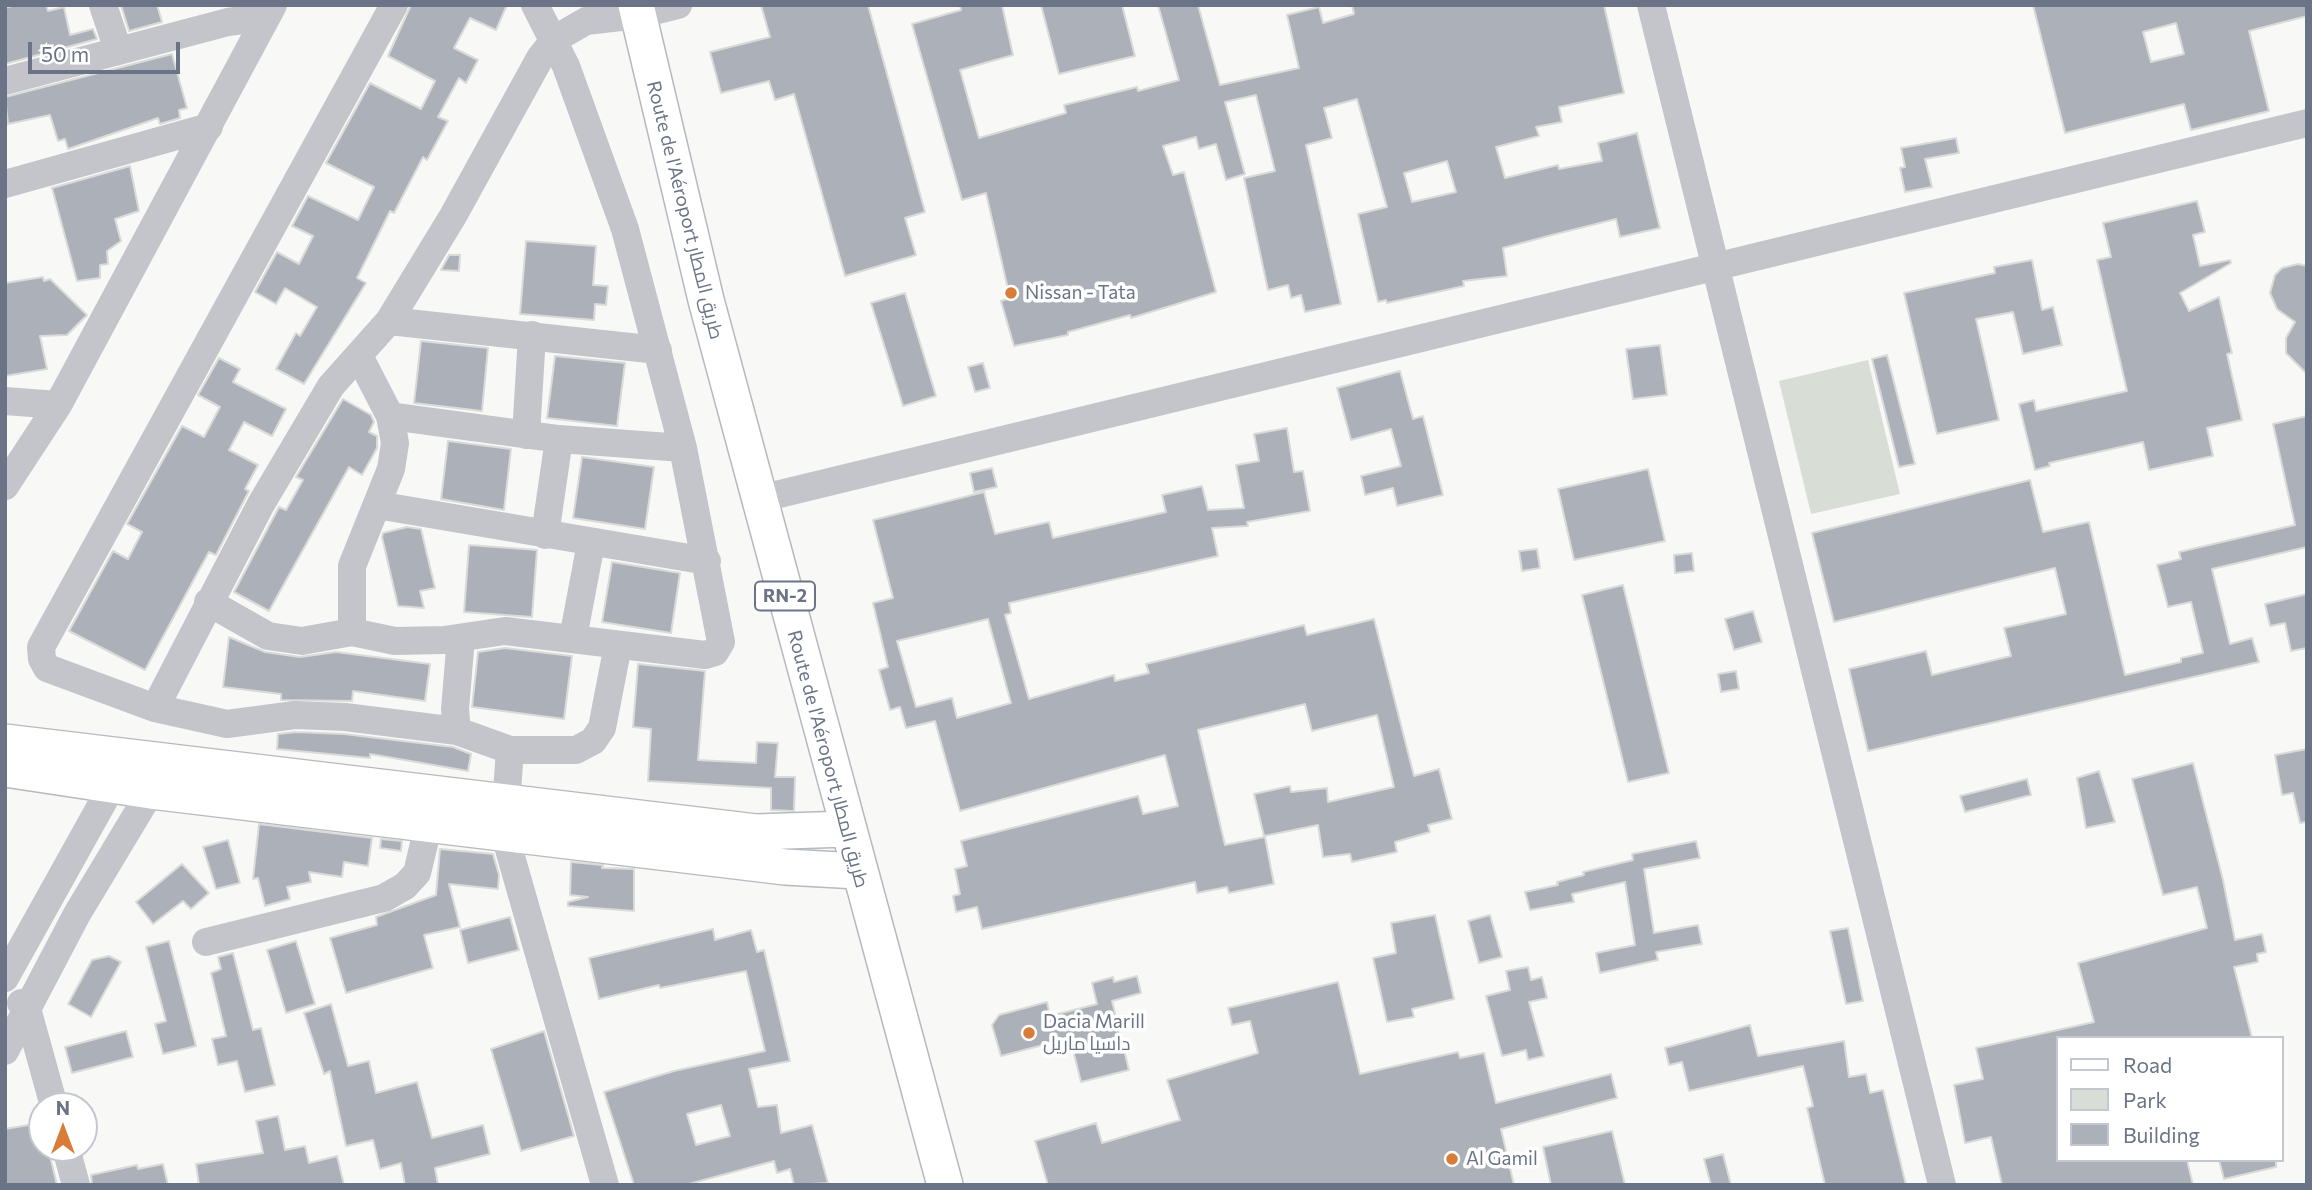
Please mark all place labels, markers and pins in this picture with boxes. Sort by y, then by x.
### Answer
place label: Nissan - Tata [1025,282,1136,304]
marker: Nissan - Tata [1003,285,1019,301]
place label: Dacia Marill داسيا ماريل [1043,1011,1145,1055]
marker: Dacia Marill داسيا ماريل [1021,1025,1037,1041]
place label: Al Gamil [1466,1148,1538,1170]
marker: Al Gamil [1444,1151,1460,1167]

